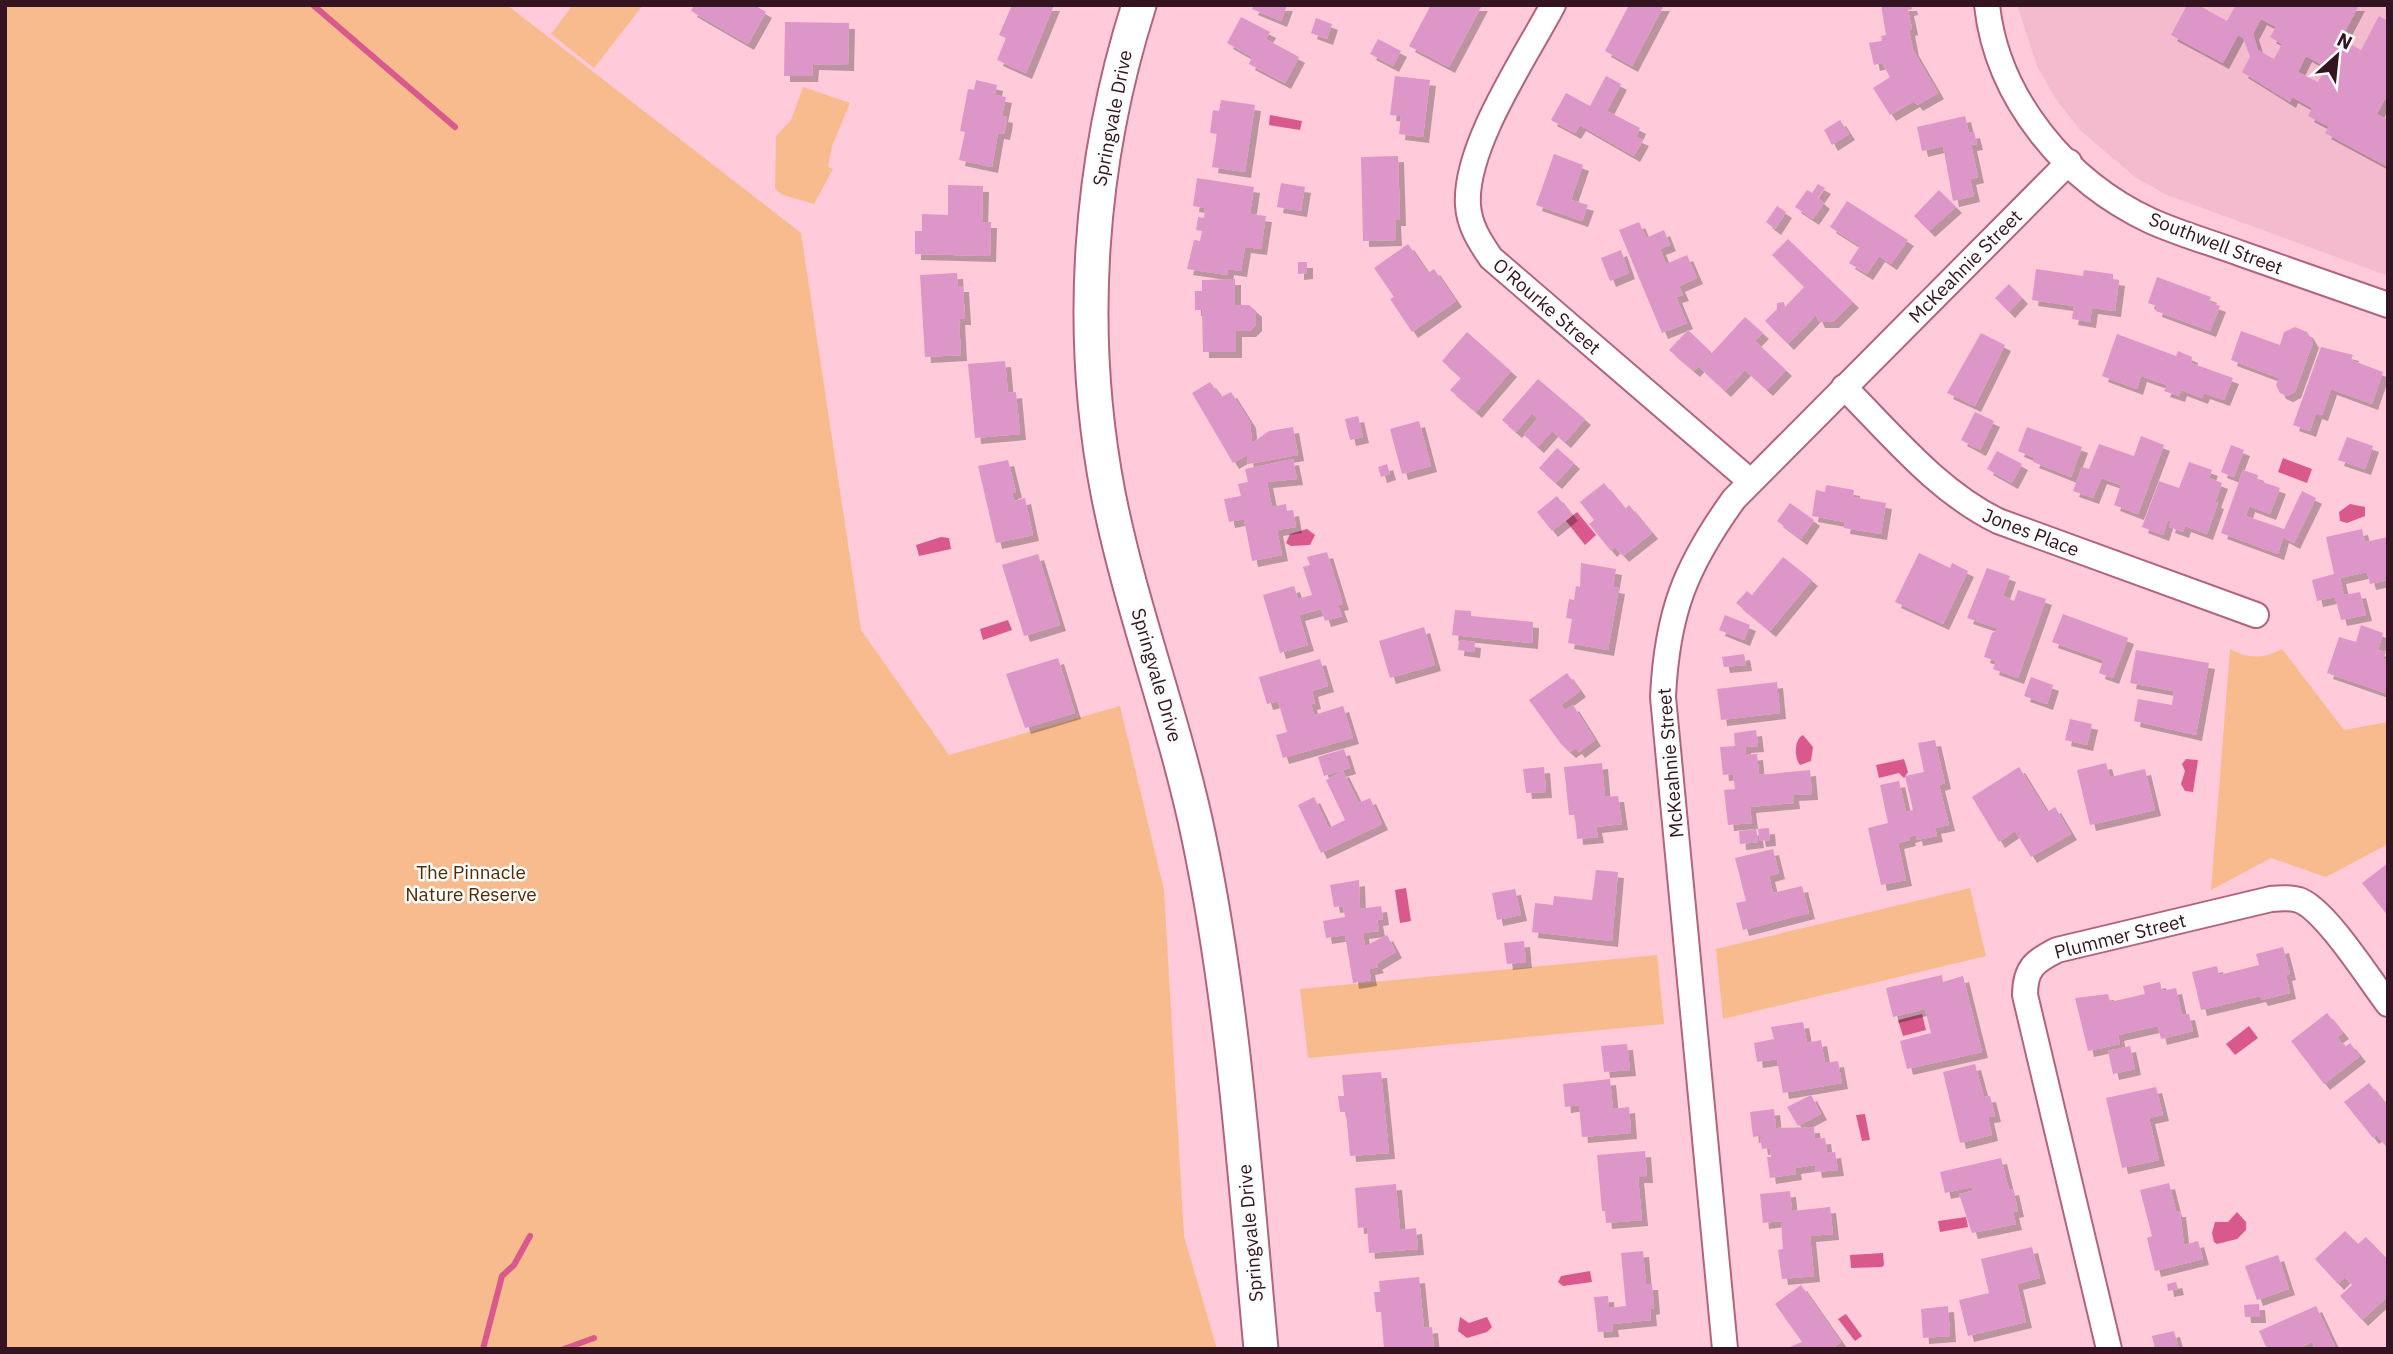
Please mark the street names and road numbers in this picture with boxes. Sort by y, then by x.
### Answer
street label: Springvale Drive [1087,48,1137,188]
street label: McKeahnie Street [1903,204,2027,328]
street label: Southwell Street [2146,206,2286,280]
street label: O'Rourke Street [1488,253,1606,359]
street label: Jones Place [1979,503,2083,561]
street label: Springvale Drive [1126,605,1188,745]
street label: McKeahnie Street [1651,687,1689,839]
street label: Plummer Street [2052,908,2188,964]
street label: Springvale Drive [1232,1163,1268,1303]

